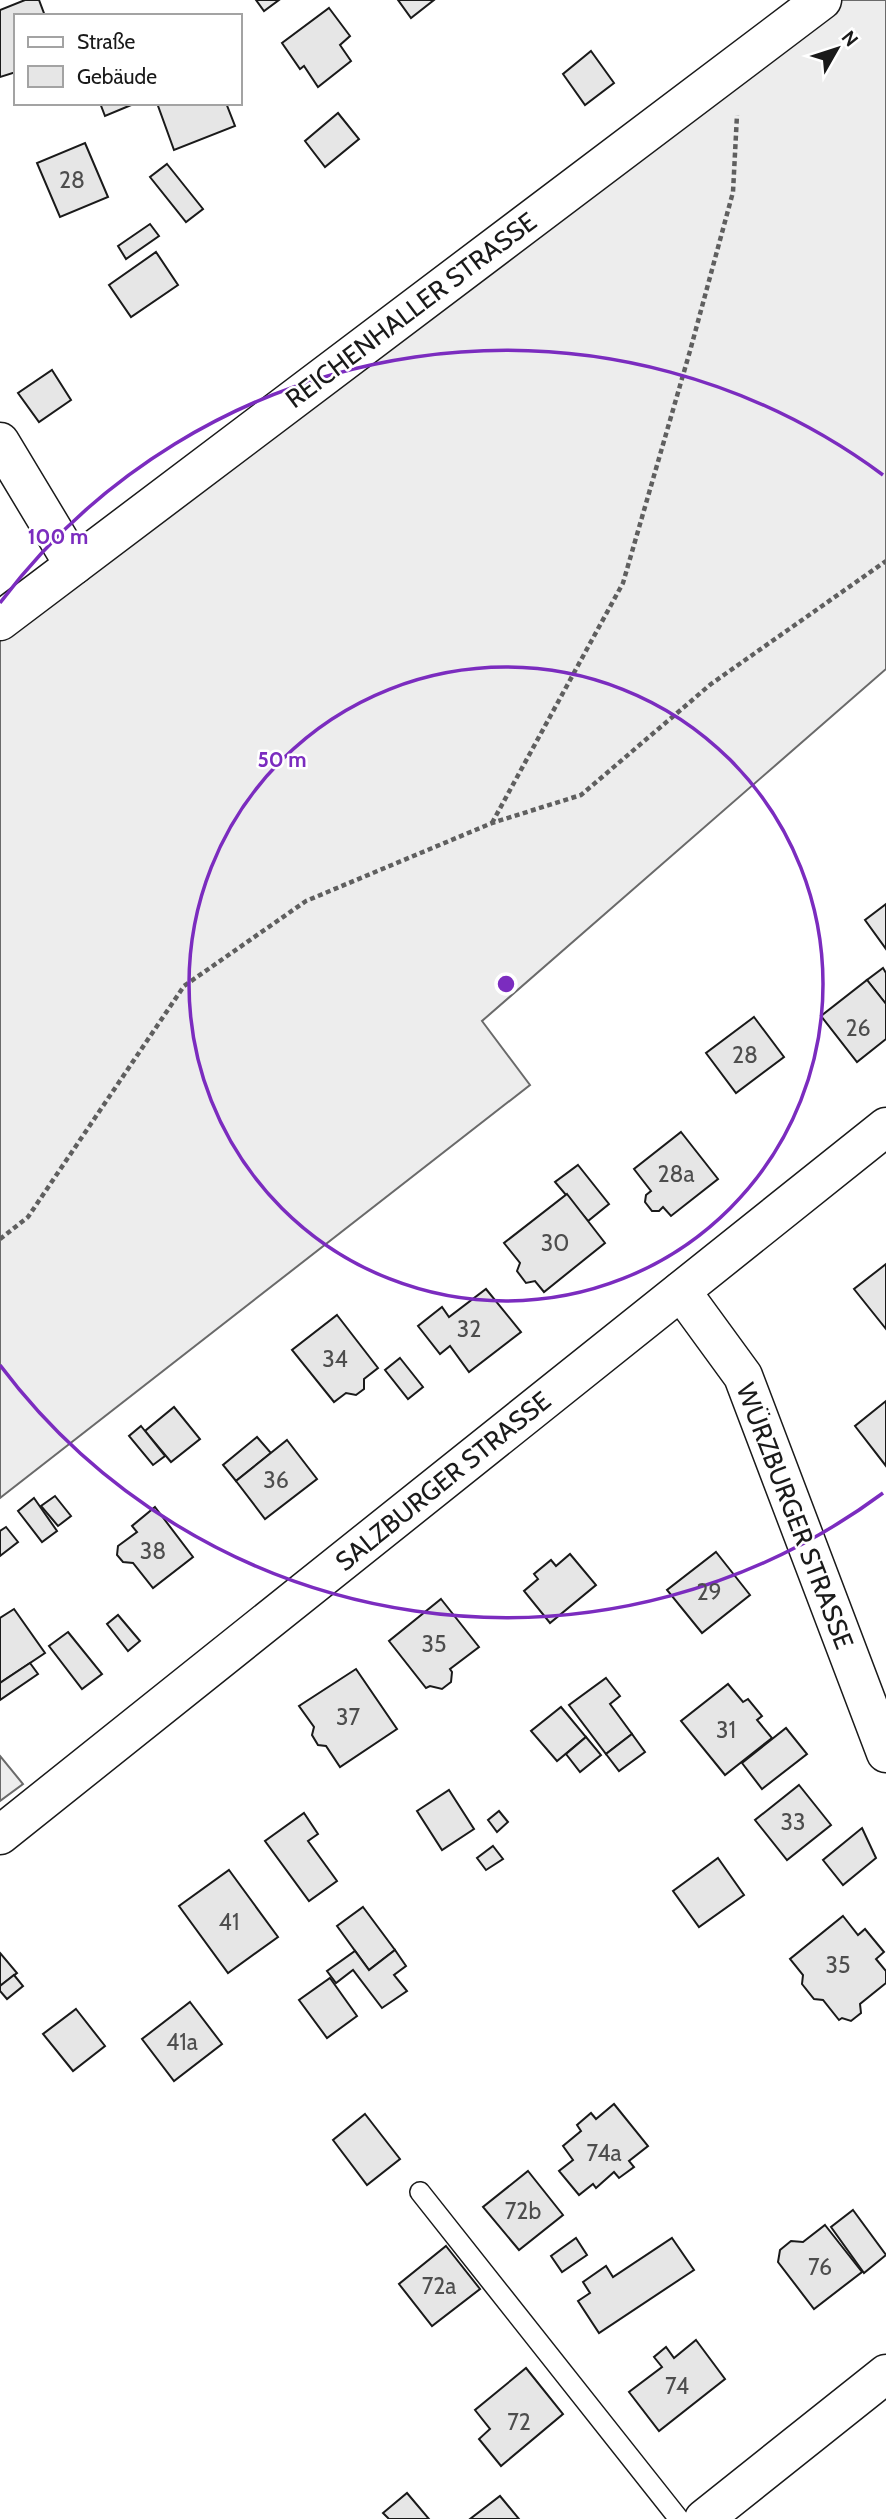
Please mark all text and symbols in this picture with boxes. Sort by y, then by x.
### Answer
legend [14,14,242,105]
north arrow [802,14,872,84]
text: N [837,26,863,51]
text: Straße [77,29,136,54]
text: Gebäude [77,64,157,89]
house number: 28 [59,166,85,194]
street label: REICHENHALLER STRASSE [279,205,543,415]
text: 100 m [28,524,88,549]
text: 50 m [257,747,307,772]
centre of rings [494,972,518,996]
house number: 26 [845,1014,871,1042]
house number: 28 [732,1041,758,1069]
house number: 28a [657,1160,695,1188]
house number: 30 [541,1229,569,1257]
house number: 32 [457,1315,481,1343]
house number: 34 [322,1345,348,1373]
street label: WÜRZBURGER STRASSE [729,1378,861,1654]
street label: SALZBURGER STRASSE [329,1384,557,1578]
house number: 36 [263,1466,289,1494]
house number: 38 [140,1537,166,1565]
house number: 29 [696,1578,722,1606]
house number: 35 [422,1630,446,1658]
house number: 37 [336,1703,360,1731]
house number: 31 [716,1716,736,1744]
house number: 33 [781,1808,805,1836]
house number: 41 [219,1908,239,1936]
house number: 35 [826,1951,850,1979]
house number: 41a [166,2028,198,2056]
house number: 74a [586,2139,622,2167]
house number: 72b [505,2197,541,2225]
house number: 76 [808,2253,832,2281]
house number: 72a [422,2272,456,2300]
house number: 74 [665,2372,689,2400]
house number: 72 [507,2408,531,2436]

